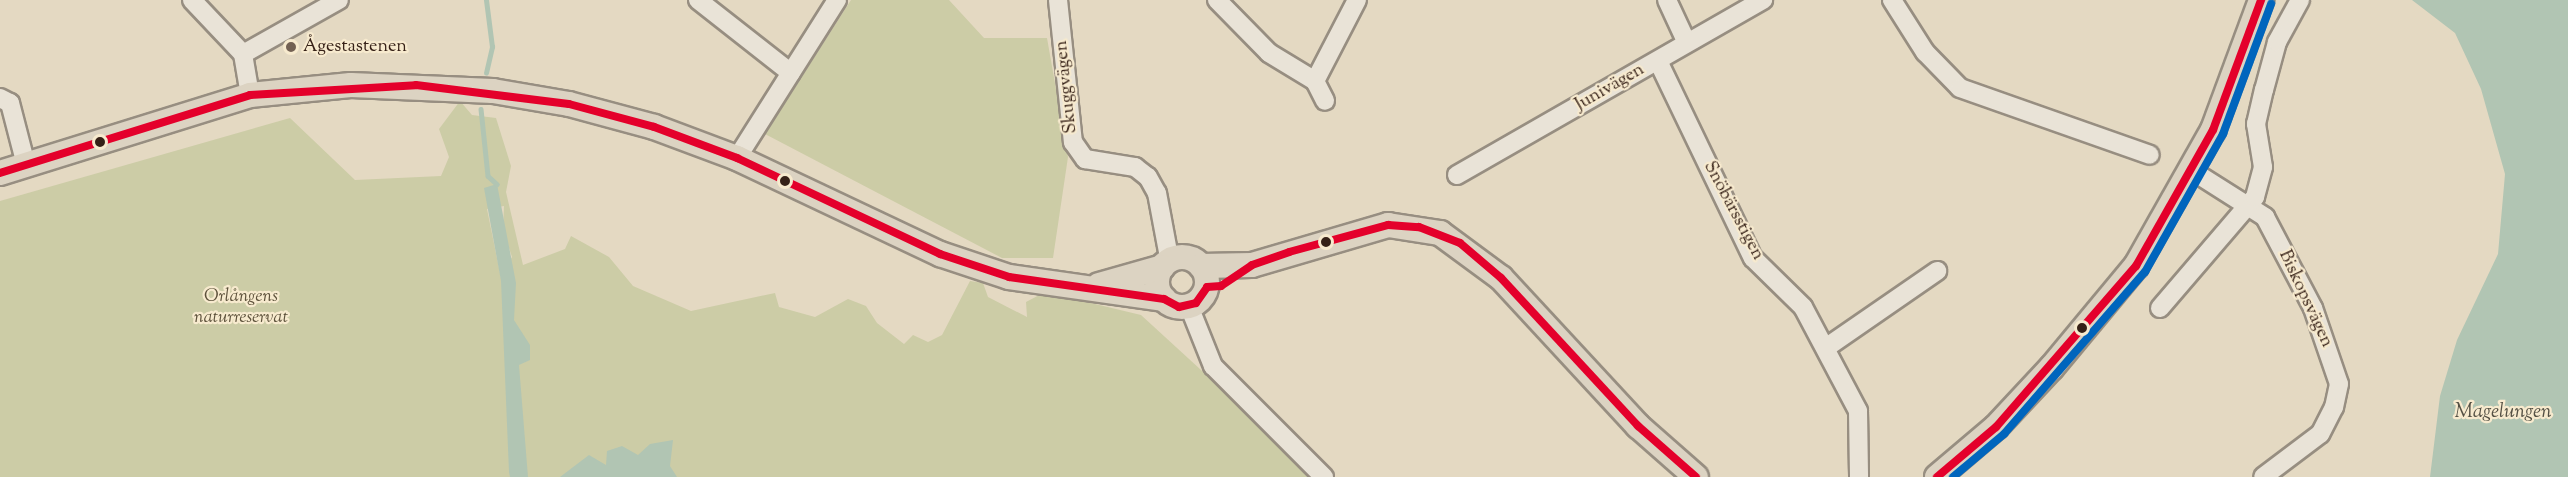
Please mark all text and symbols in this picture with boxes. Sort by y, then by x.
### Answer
place label: Ågestastenen [303,36,407,58]
street label: Skuggvägen [1051,39,1083,135]
marker: Ågestastenen [284,40,298,54]
street label: Junivägen [1572,60,1648,116]
unlabelled marker [94,136,106,148]
street label: Snöbärsstigen [1698,158,1768,264]
unlabelled marker [779,175,791,187]
unlabelled marker [1320,236,1332,248]
street label: Biskopsvägen [2273,247,2337,351]
park label: Orlångens naturreservat [194,287,288,330]
unlabelled marker [2076,322,2088,334]
water label: Magelungen [2454,400,2552,424]

